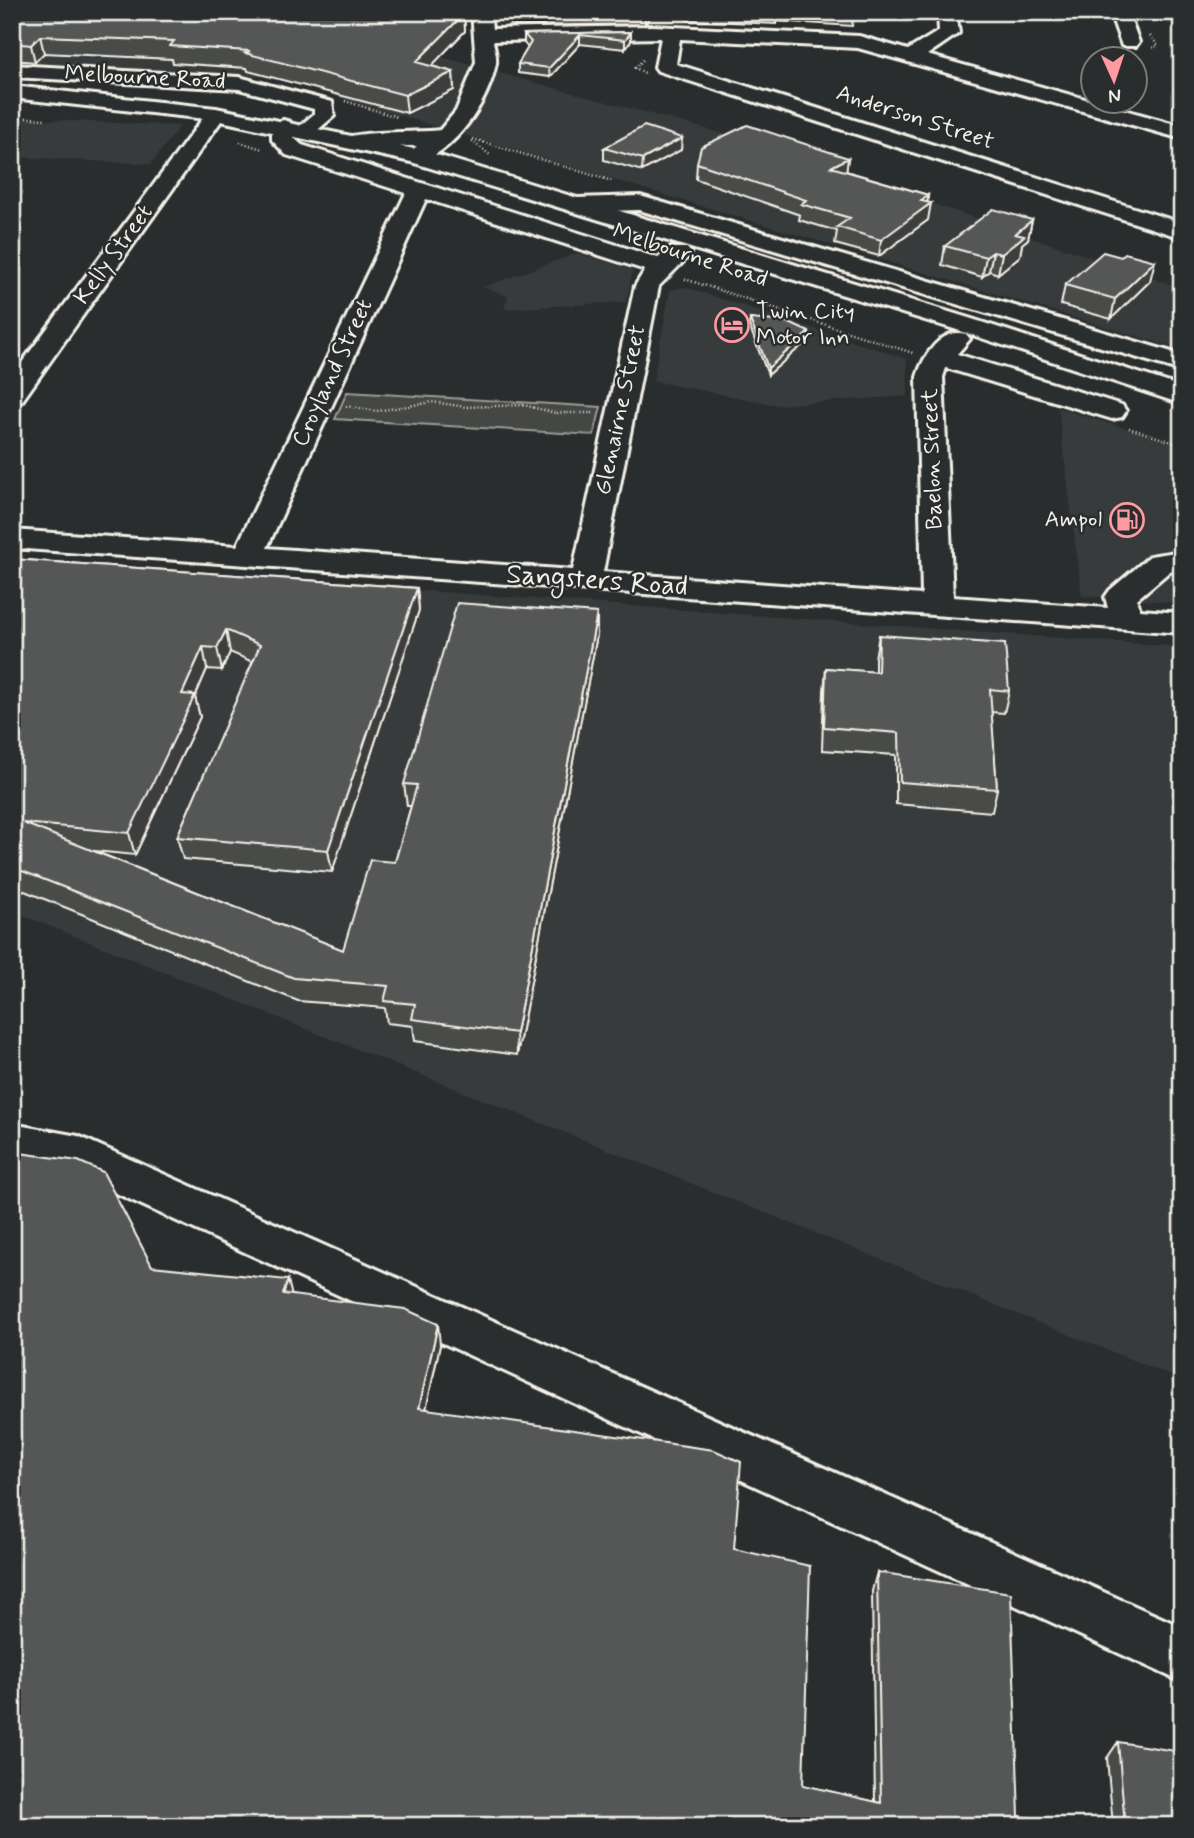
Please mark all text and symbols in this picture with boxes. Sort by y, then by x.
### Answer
north arrow [1078,46,1148,116]
street label: Melbourne Road [64,59,226,97]
street label: Anderson Street [832,78,998,158]
text: N [1108,83,1122,108]
street label: Kelly Street [68,199,160,311]
street label: Melbourne Road [609,217,771,295]
street label: Croyland Street [286,294,380,452]
place label: Twin City Motor Inn [756,297,855,353]
hotel icon: Twin City Motor Inn [713,306,751,344]
street label: Glenairne Street [588,322,654,498]
street label: Baelon Street [916,387,950,530]
fuel station icon: Ampol [1108,501,1146,539]
place label: Ampol [1045,505,1102,535]
street label: Sangsters Road [505,556,689,608]

